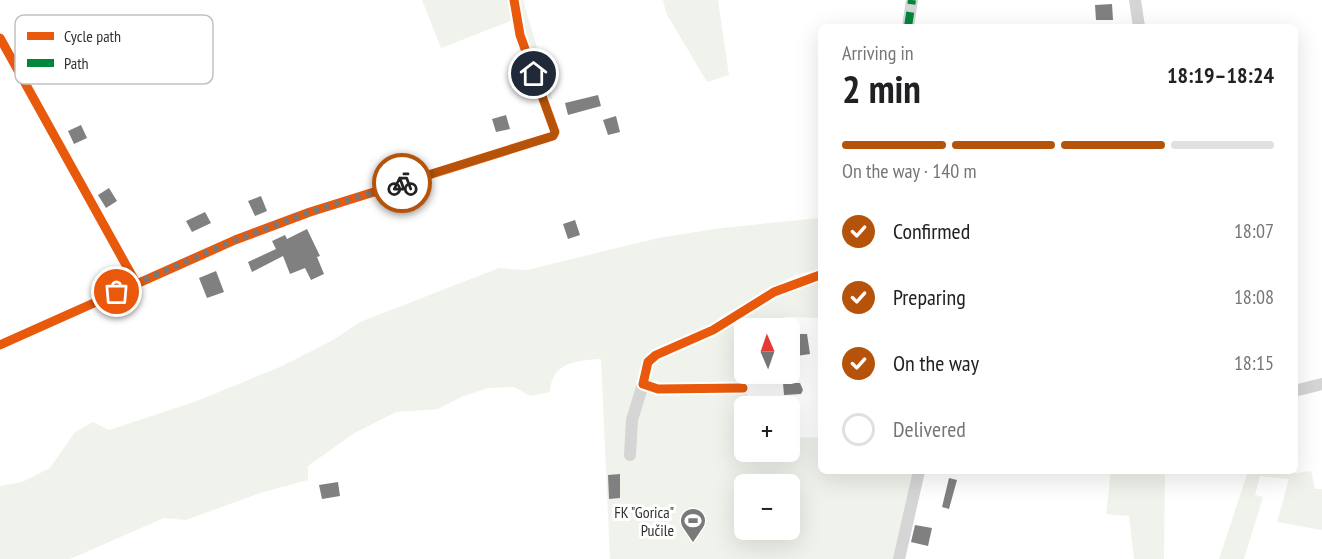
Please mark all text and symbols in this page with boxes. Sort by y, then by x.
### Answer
legend [15,15,213,84]
text: Cycle path [64,26,121,46]
text: Arriving in [842,40,914,66]
pin [508,48,559,99]
text: Path [64,53,89,73]
icon: home [517,57,550,90]
text: 18:19–18:24 [1167,61,1274,89]
text: 2 min [842,63,921,114]
courier [372,153,432,213]
text: On the way · 140 m [842,158,977,184]
icon: bike [386,167,419,200]
icon: check [842,215,875,248]
text: Confirmed [893,217,970,245]
text: 18:07 [1234,218,1274,244]
pin [91,266,142,317]
icon: bag [100,275,133,308]
icon: check [842,281,875,314]
text: Preparing [893,283,966,311]
text: 18:08 [1234,284,1274,310]
north arrow [734,318,800,384]
map controls [734,318,800,540]
icon: check [842,347,875,380]
text: On the way [893,349,979,377]
text: 18:15 [1234,350,1274,376]
button: + [734,396,800,462]
text: Delivered [893,415,966,443]
button: − [734,474,800,540]
place label: FK "Gorica" Pučile [614,502,674,540]
sports icon: FK "Gorica" Pučile [678,506,708,544]

